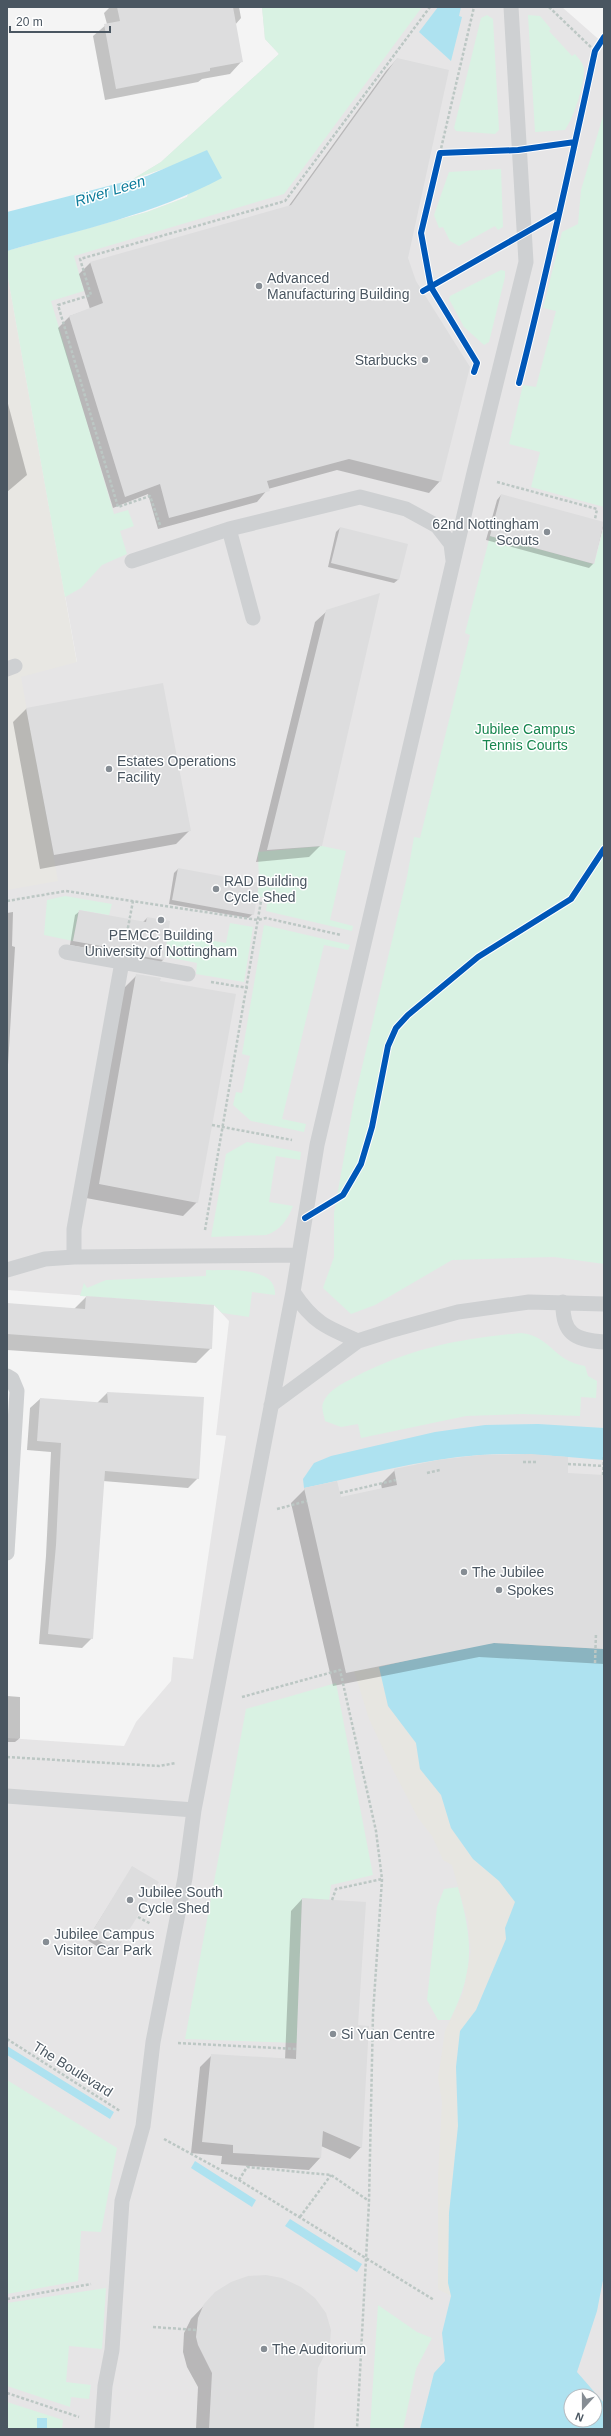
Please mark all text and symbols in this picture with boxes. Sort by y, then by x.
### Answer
scale bar [10,8,110,34]
text: 20 m [16,15,43,29]
water label: River Leen [73,172,147,209]
place label: Advanced Manufacturing Building [267,270,409,302]
marker: Advanced Manufacturing Building [254,281,264,291]
place label: Starbucks [355,352,417,368]
marker: Starbucks [420,355,430,365]
place label: 62nd Nottingham Scouts [432,516,539,548]
marker: 62nd Nottingham Scouts [542,527,552,537]
park label: Jubilee Campus Tennis Courts [475,721,575,753]
place label: Estates Operations Facility [117,753,236,785]
marker: Estates Operations Facility [104,764,114,774]
place label: RAD Building Cycle Shed [224,873,307,905]
marker: RAD Building Cycle Shed [211,884,221,894]
marker: PEMCC Building University of Nottingham [156,915,166,925]
place label: PEMCC Building University of Nottingham [85,927,237,959]
place label: The Jubilee [472,1564,545,1580]
marker: The Jubilee [459,1567,469,1577]
place label: Spokes [507,1582,554,1598]
marker: Spokes [494,1585,504,1595]
place label: Jubilee South Cycle Shed [138,1884,223,1916]
marker: Jubilee South Cycle Shed [125,1895,135,1905]
place label: Jubilee Campus Visitor Car Park [54,1926,154,1958]
marker: Jubilee Campus Visitor Car Park [41,1937,51,1947]
place label: Si Yuan Centre [341,2026,435,2042]
marker: Si Yuan Centre [328,2029,338,2039]
street label: The Boulevard [30,2038,116,2100]
place label: The Auditorium [272,2341,366,2357]
marker: The Auditorium [259,2344,269,2354]
north arrow [563,2388,603,2428]
text: N [574,2410,585,2424]

